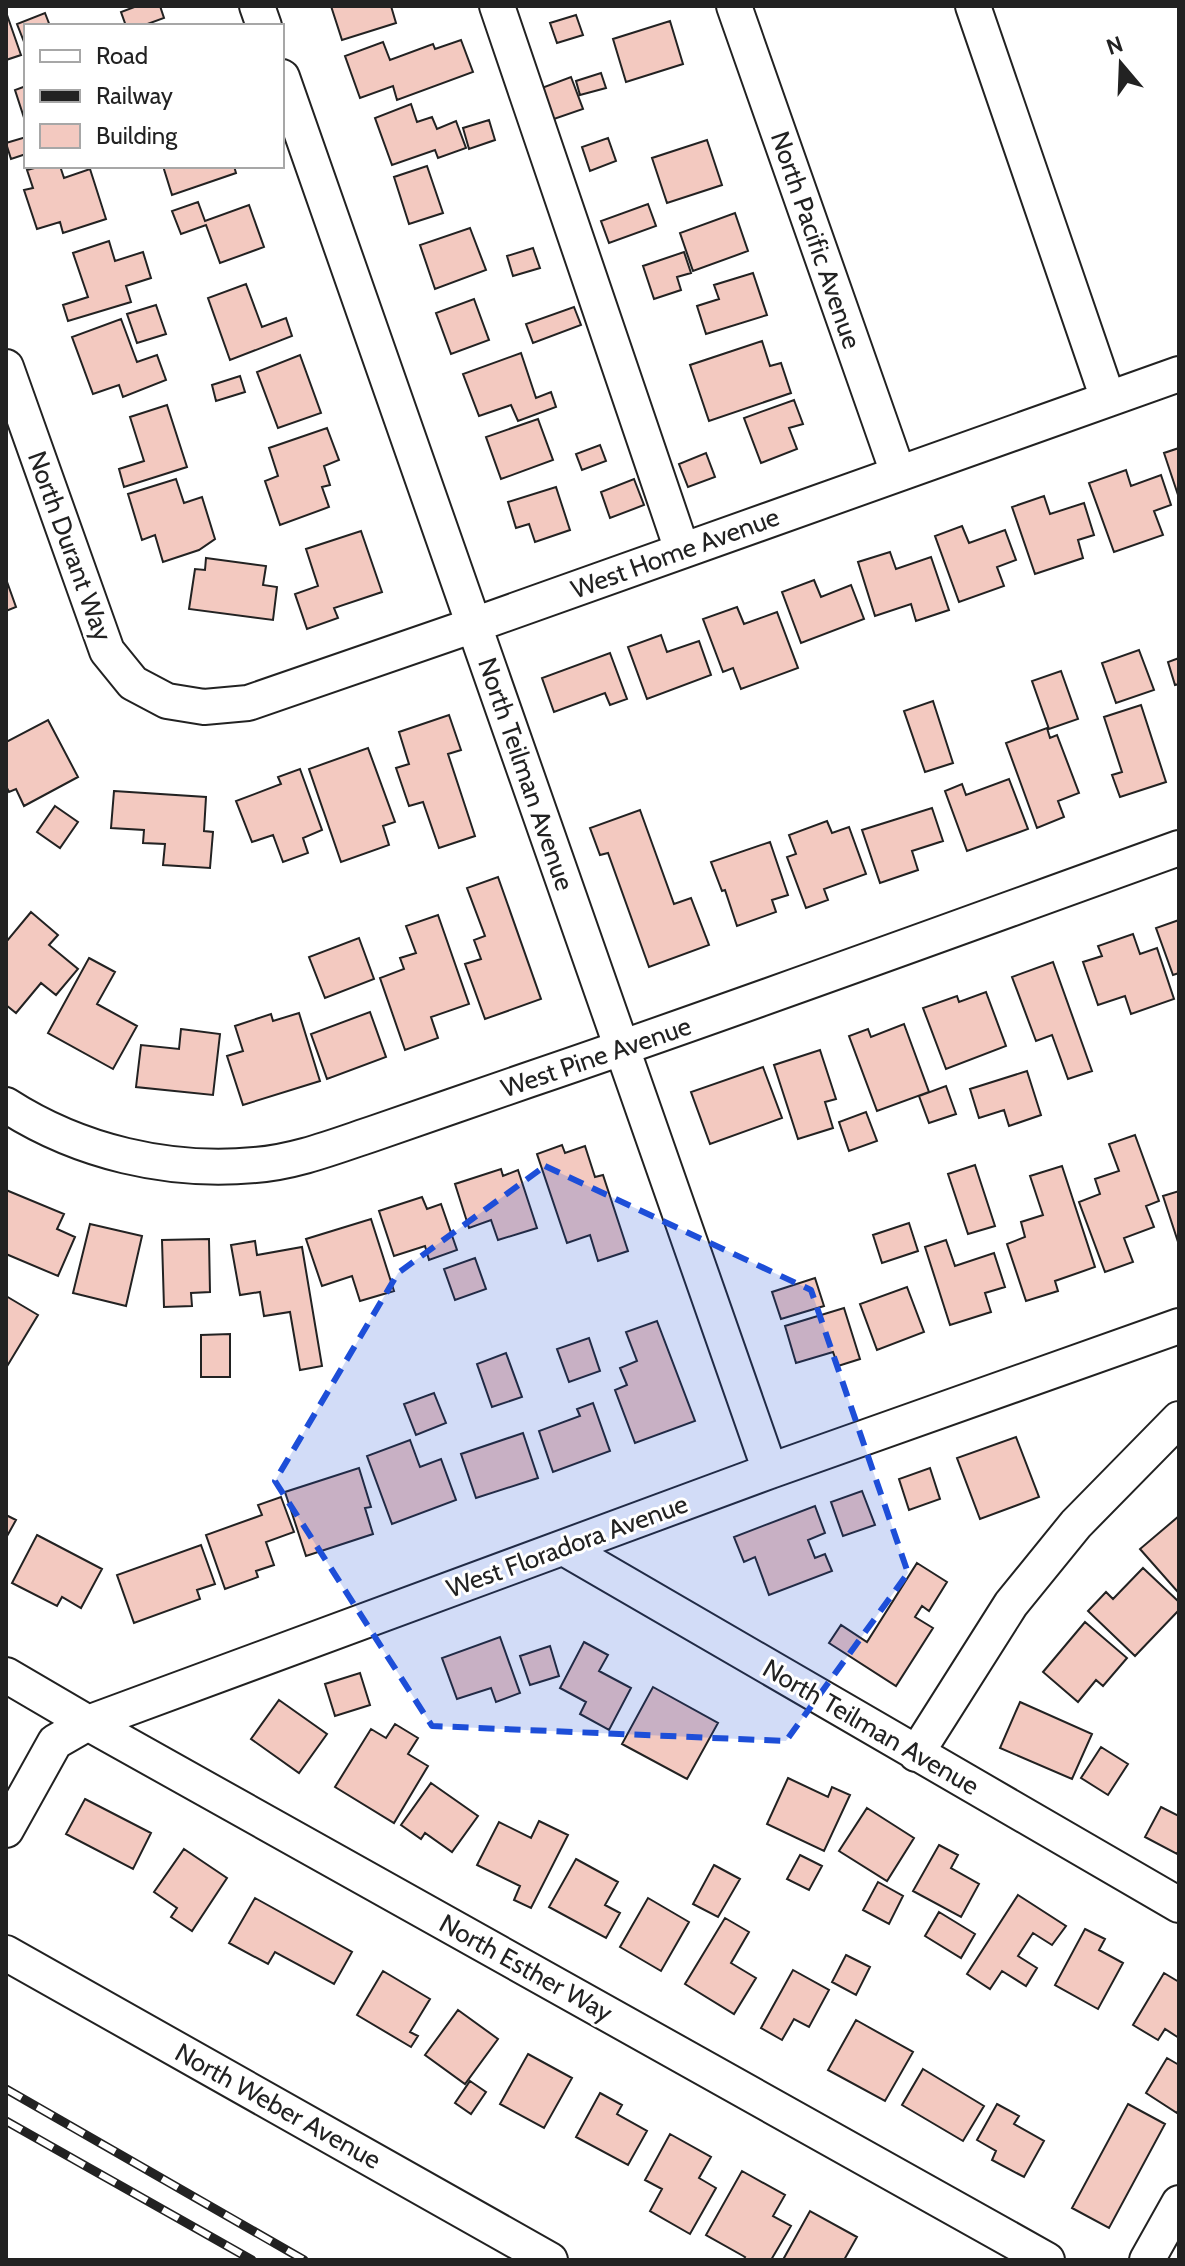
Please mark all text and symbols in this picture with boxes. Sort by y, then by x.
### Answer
legend [24,24,284,168]
north arrow [1081,24,1161,104]
text: N [1103,30,1126,61]
text: Road [96,41,148,70]
text: Railway [96,81,173,110]
text: Building [96,121,178,150]
street label: North Pacific Avenue [764,127,868,353]
street label: North Durant Way [21,447,119,645]
street label: West Home Avenue [567,501,783,605]
street label: North Teilman Avenue [471,653,581,895]
street label: West Pine Avenue [497,1010,695,1104]
street label: West Floradora Avenue [442,1487,692,1605]
street label: North Teilman Avenue [757,1652,985,1802]
street label: North Esther Way [434,1907,618,2029]
street label: North Weber Avenue [170,2036,386,2176]

